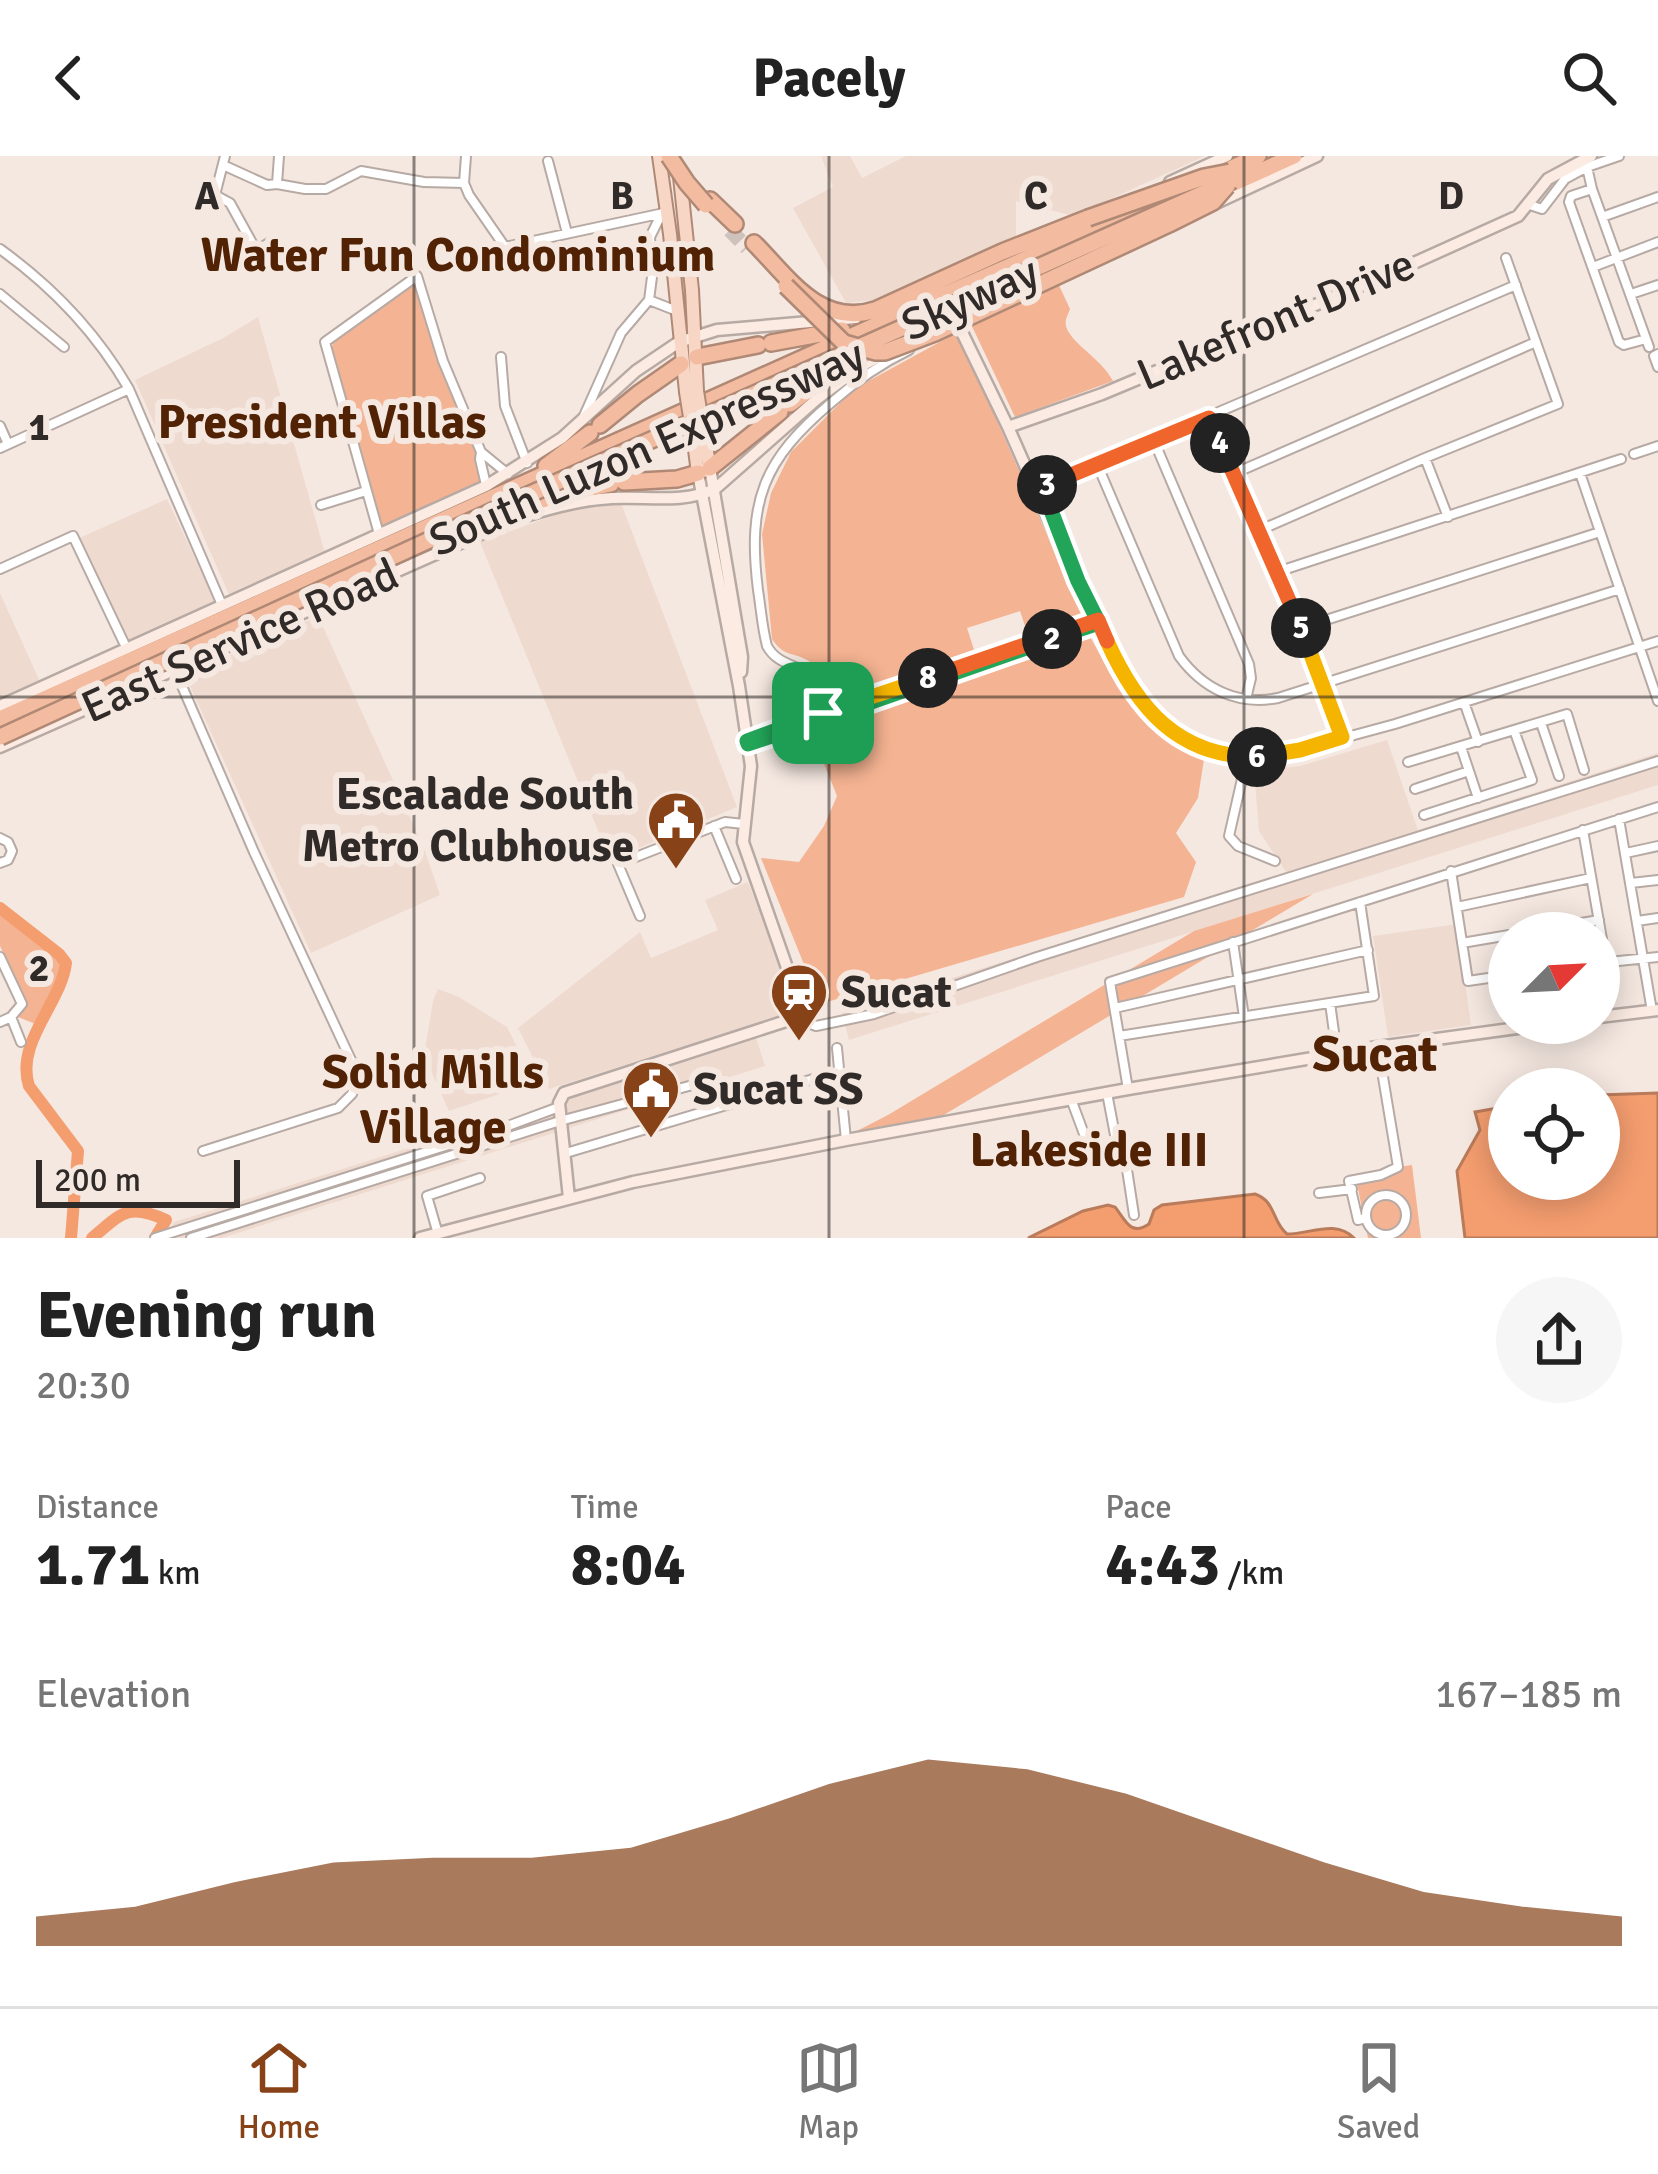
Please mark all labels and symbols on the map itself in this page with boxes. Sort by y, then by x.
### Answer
text: A [195,172,220,220]
text: B [610,172,634,220]
text: C [1024,172,1048,220]
text: D [1438,172,1464,220]
district label: Water Fun Condominium [201,226,715,285]
street label: Lakefront Drive [1129,237,1423,403]
street label: Skyway [893,245,1047,353]
street label: South Luzon Expressway [421,327,873,569]
district label: President Villas [157,393,487,452]
text: 1 [28,403,50,451]
pin: 4 [1190,413,1250,473]
pin: 3 [1017,455,1077,515]
street label: East Service Road [73,547,407,735]
pin: 5 [1271,598,1331,658]
pin: 2 [1022,609,1082,669]
pin: 8 [898,648,958,708]
pin [772,662,874,764]
pin: 6 [1227,727,1287,787]
place label: Escalade South Metro Clubhouse [302,767,634,874]
public building icon: Escalade South Metro Clubhouse [645,789,707,871]
north arrow [1488,912,1620,1044]
text: 2 [28,944,50,992]
station icon: Sucat [768,961,830,1043]
place label: Sucat [841,965,952,1020]
district label: Sucat [1312,1023,1438,1086]
district label: Solid Mills Village [322,1043,544,1157]
public building icon: Sucat SS [620,1058,682,1140]
place label: Sucat SS [693,1062,864,1117]
district label: Lakeside III [969,1121,1209,1180]
scale bar [36,1154,240,1207]

